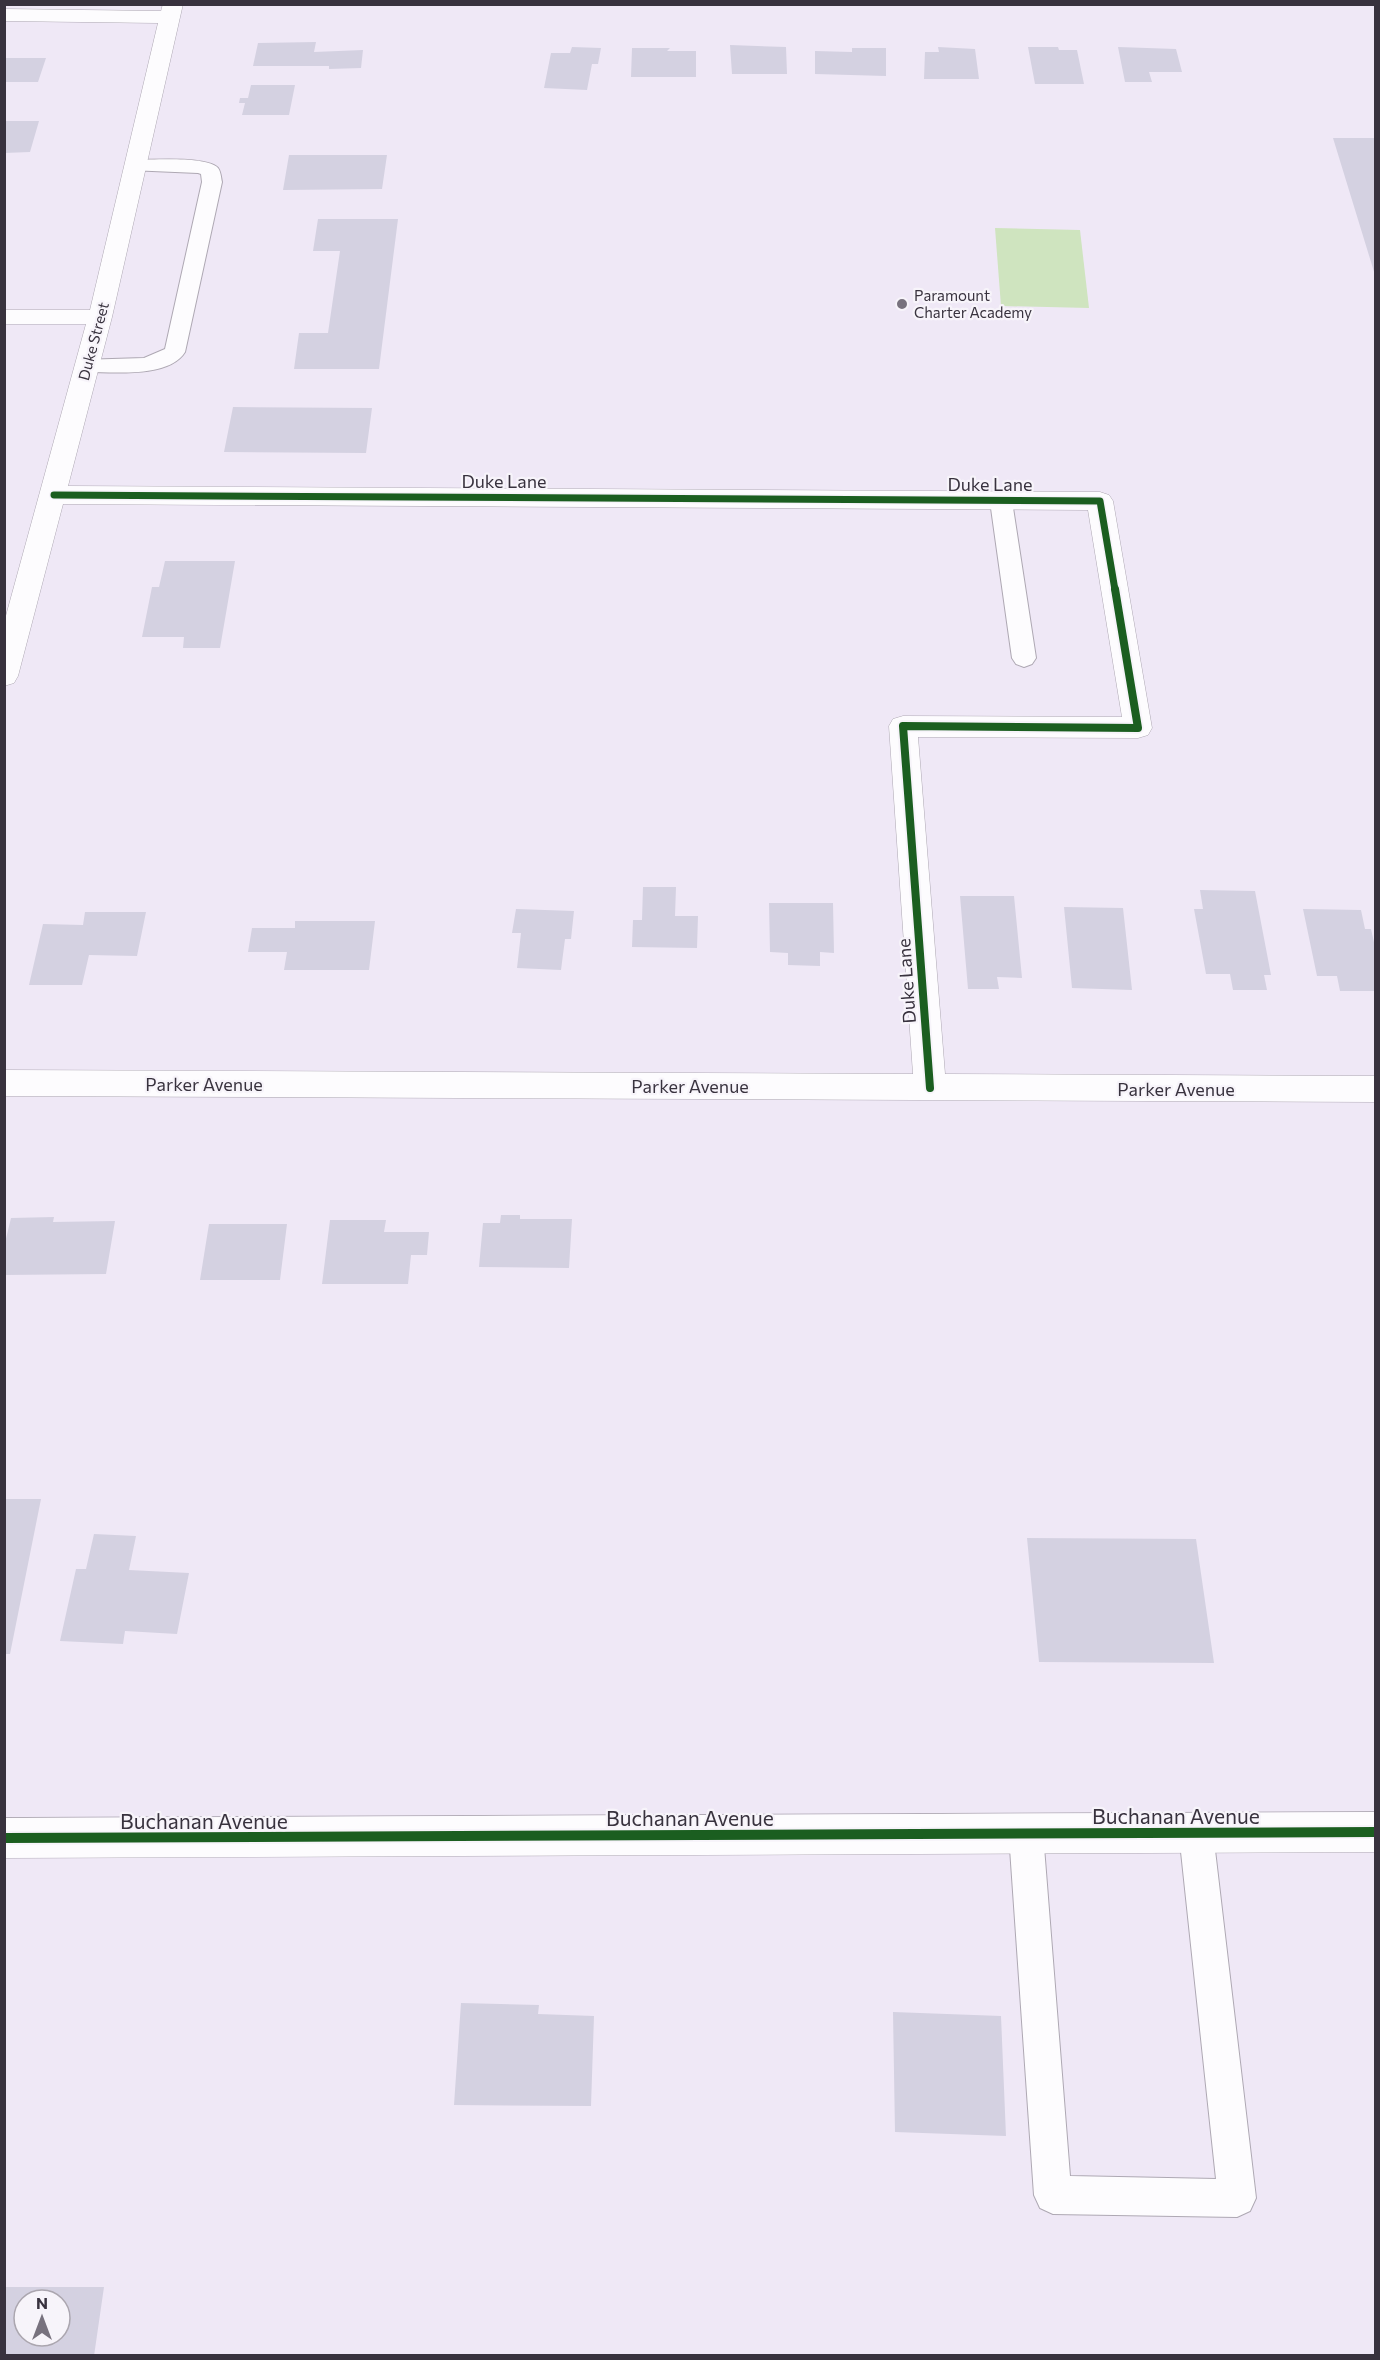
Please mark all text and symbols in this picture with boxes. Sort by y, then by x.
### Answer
place label: Paramount Charter Academy [914,286,1032,321]
marker: Paramount Charter Academy [895,297,909,311]
street label: Duke Street [74,300,112,382]
street label: Duke Lane [461,470,547,492]
street label: Duke Lane [947,473,1033,495]
street label: Duke Lane [892,938,920,1024]
street label: Parker Avenue [145,1073,263,1095]
street label: Parker Avenue [631,1075,749,1097]
street label: Parker Avenue [1117,1078,1235,1100]
street label: Buchanan Avenue [1092,1803,1260,1828]
street label: Buchanan Avenue [606,1805,774,1830]
street label: Buchanan Avenue [120,1808,288,1833]
north arrow [12,2288,72,2348]
text: N [36,2293,48,2312]

